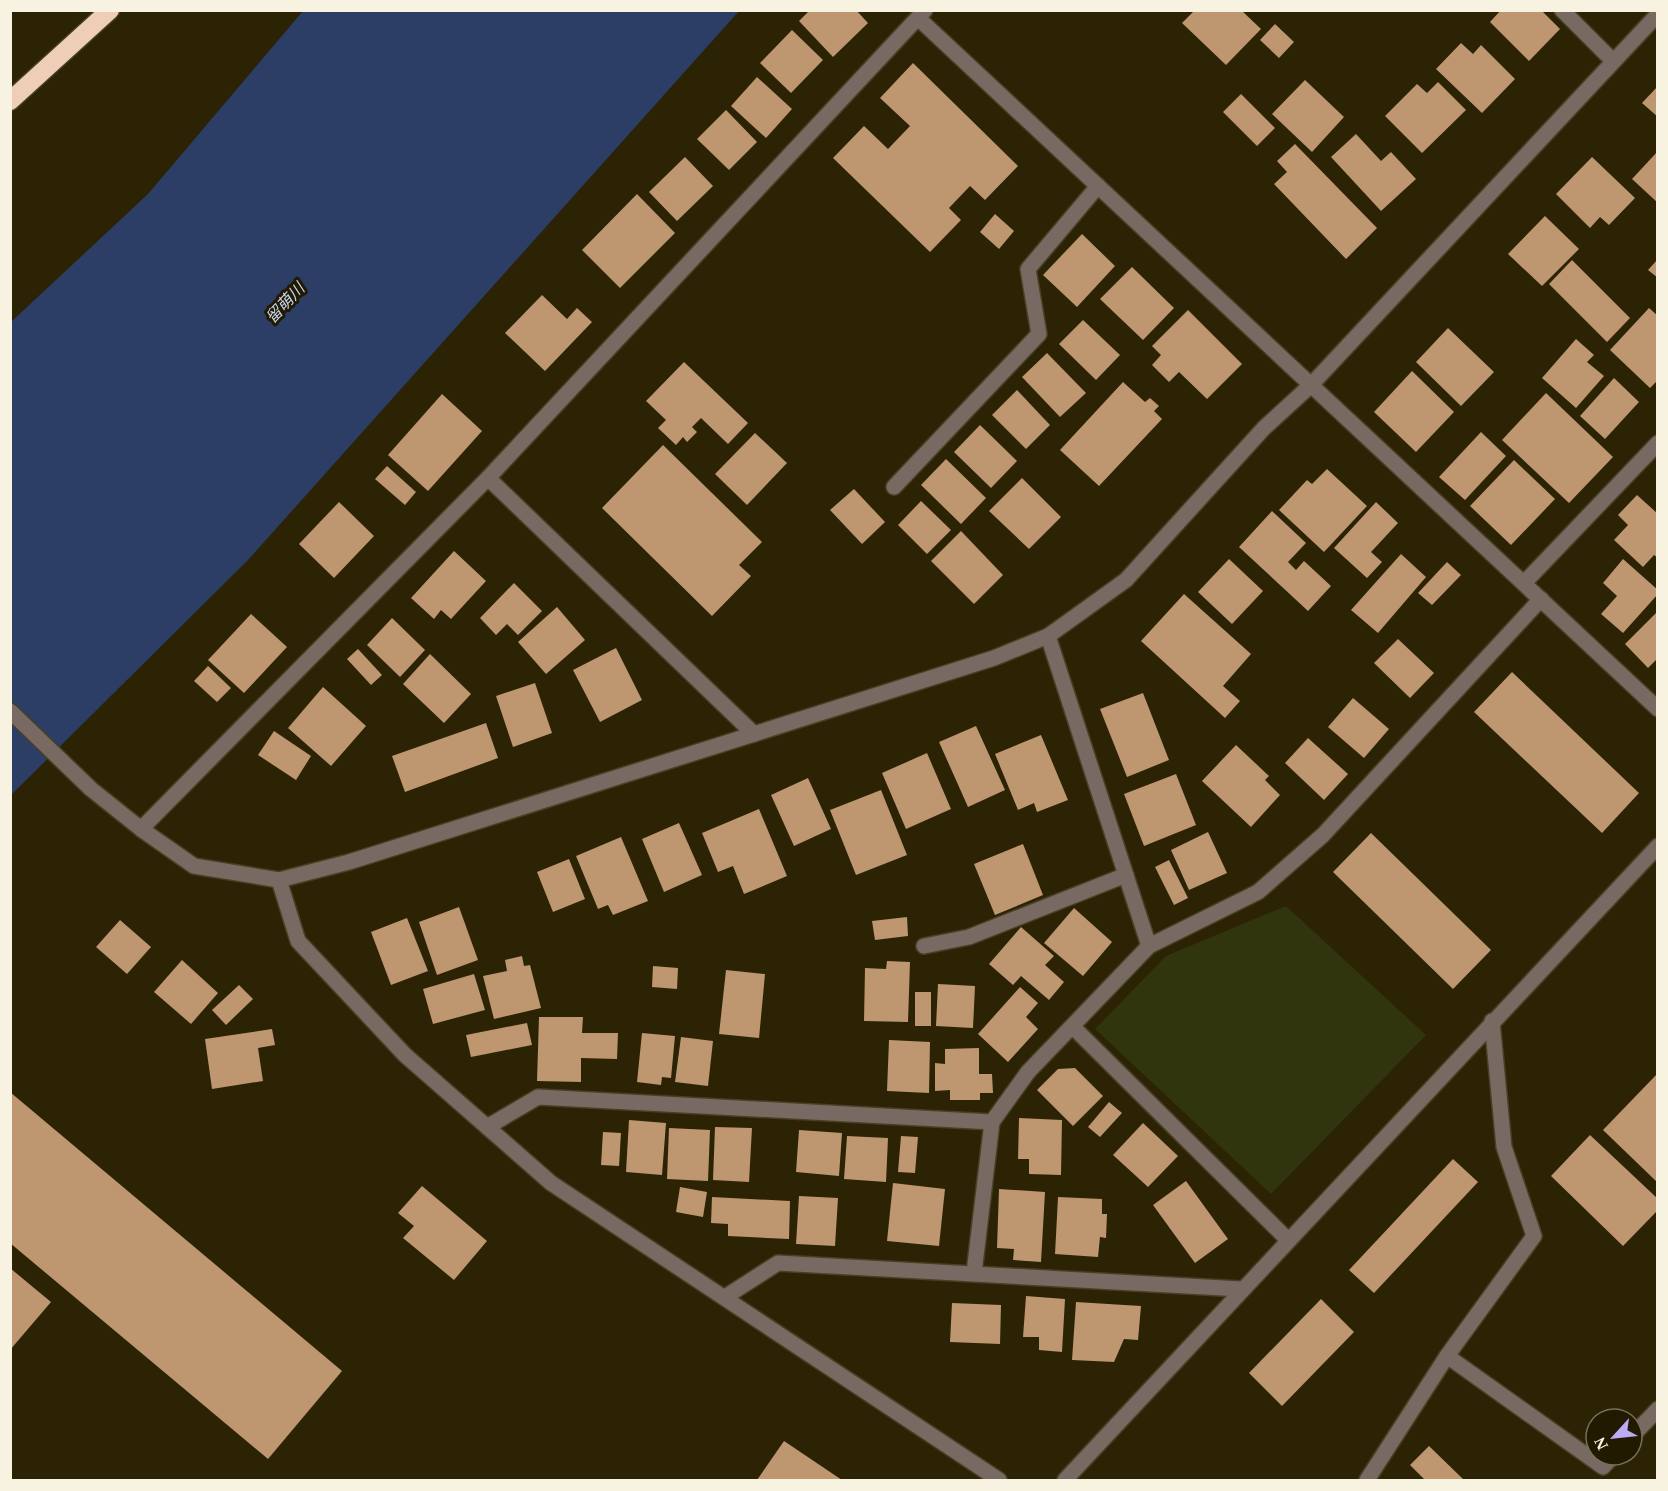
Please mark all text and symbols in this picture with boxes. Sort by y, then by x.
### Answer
water label: 留萌川 [262,278,309,326]
north arrow [1584,1407,1644,1467]
text: N [1591,1434,1611,1453]

